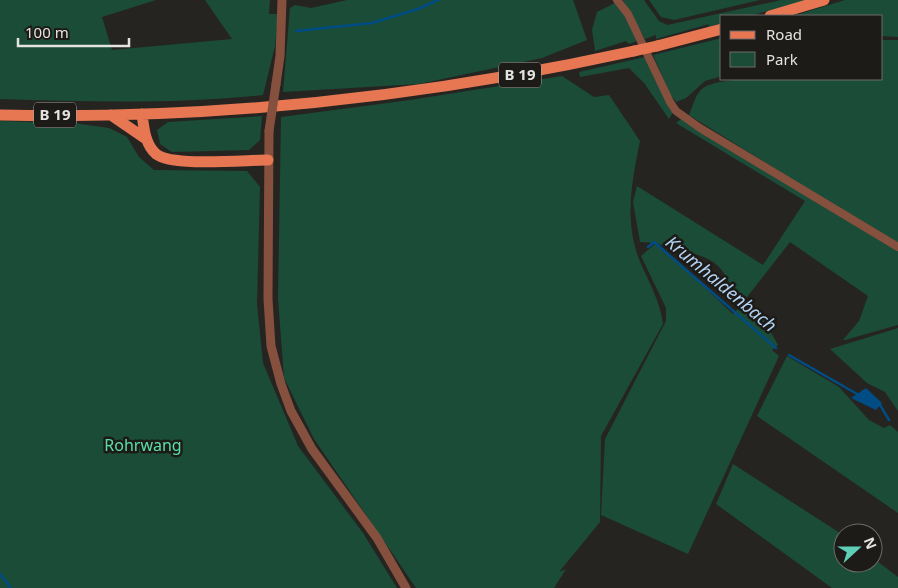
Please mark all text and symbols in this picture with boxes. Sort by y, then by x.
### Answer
scale bar [18,15,129,47]
legend [720,15,883,80]
text: 100 m [25,22,69,42]
text: Road [766,24,802,44]
text: Park [766,49,798,69]
road number: B 19 [499,62,541,88]
road number: B 19 [34,102,76,128]
water label: Krumhaldenbach [661,230,782,337]
park label: Rohrwang [104,434,182,456]
north arrow [833,523,883,573]
text: N [860,534,882,552]

